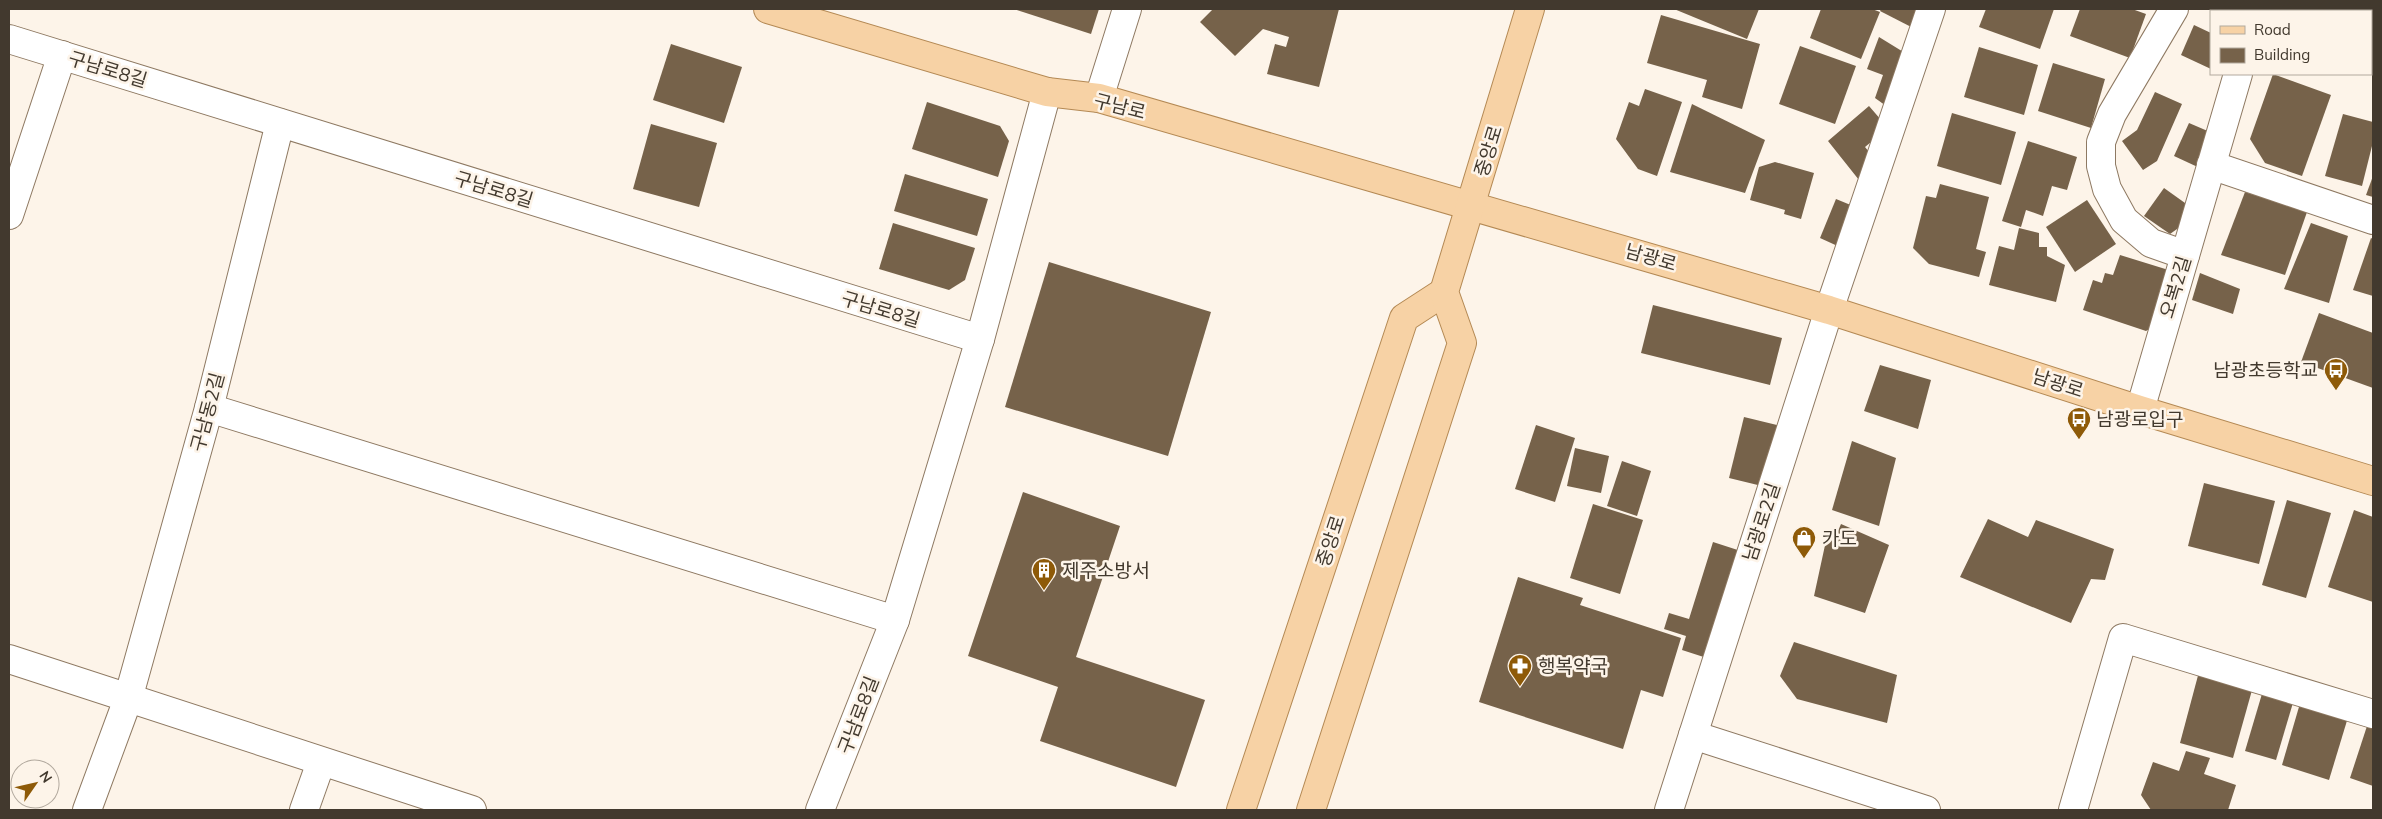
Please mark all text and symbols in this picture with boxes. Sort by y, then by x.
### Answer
legend [2210,10,2372,75]
text: Road [2254,20,2291,39]
text: Building [2254,45,2310,64]
street label: 구남로8길 [66,46,150,92]
street label: 구남로 [1092,88,1148,124]
street label: 중앙로 [1469,122,1507,180]
street label: 구남로8길 [452,166,536,212]
street label: 남광로 [1622,238,1680,276]
street label: 오복2길 [2154,253,2196,321]
street label: 구남로8길 [839,286,923,332]
bus stop icon: 남광초등학교 [2323,357,2349,391]
place label: 남광초등학교 [2213,358,2318,382]
street label: 남광로 [2029,363,2087,403]
street label: 구남동2길 [185,370,229,454]
bus stop icon: 남광로입구 [2066,406,2092,440]
place label: 남광로입구 [2096,407,2183,431]
street label: 남광로2길 [1737,480,1785,564]
street label: 중앙로 [1310,512,1350,570]
shop icon: 카도 [1791,525,1817,559]
place label: 카도 [1822,526,1857,550]
building icon: 제주소방서 [1031,557,1057,591]
place label: 제주소방서 [1062,558,1149,582]
pharmacy icon: 행복약국 [1507,653,1533,687]
place label: 행복약국 [1538,654,1608,678]
street label: 구남로8길 [832,673,884,757]
north arrow [10,759,60,809]
text: N [35,767,56,786]

